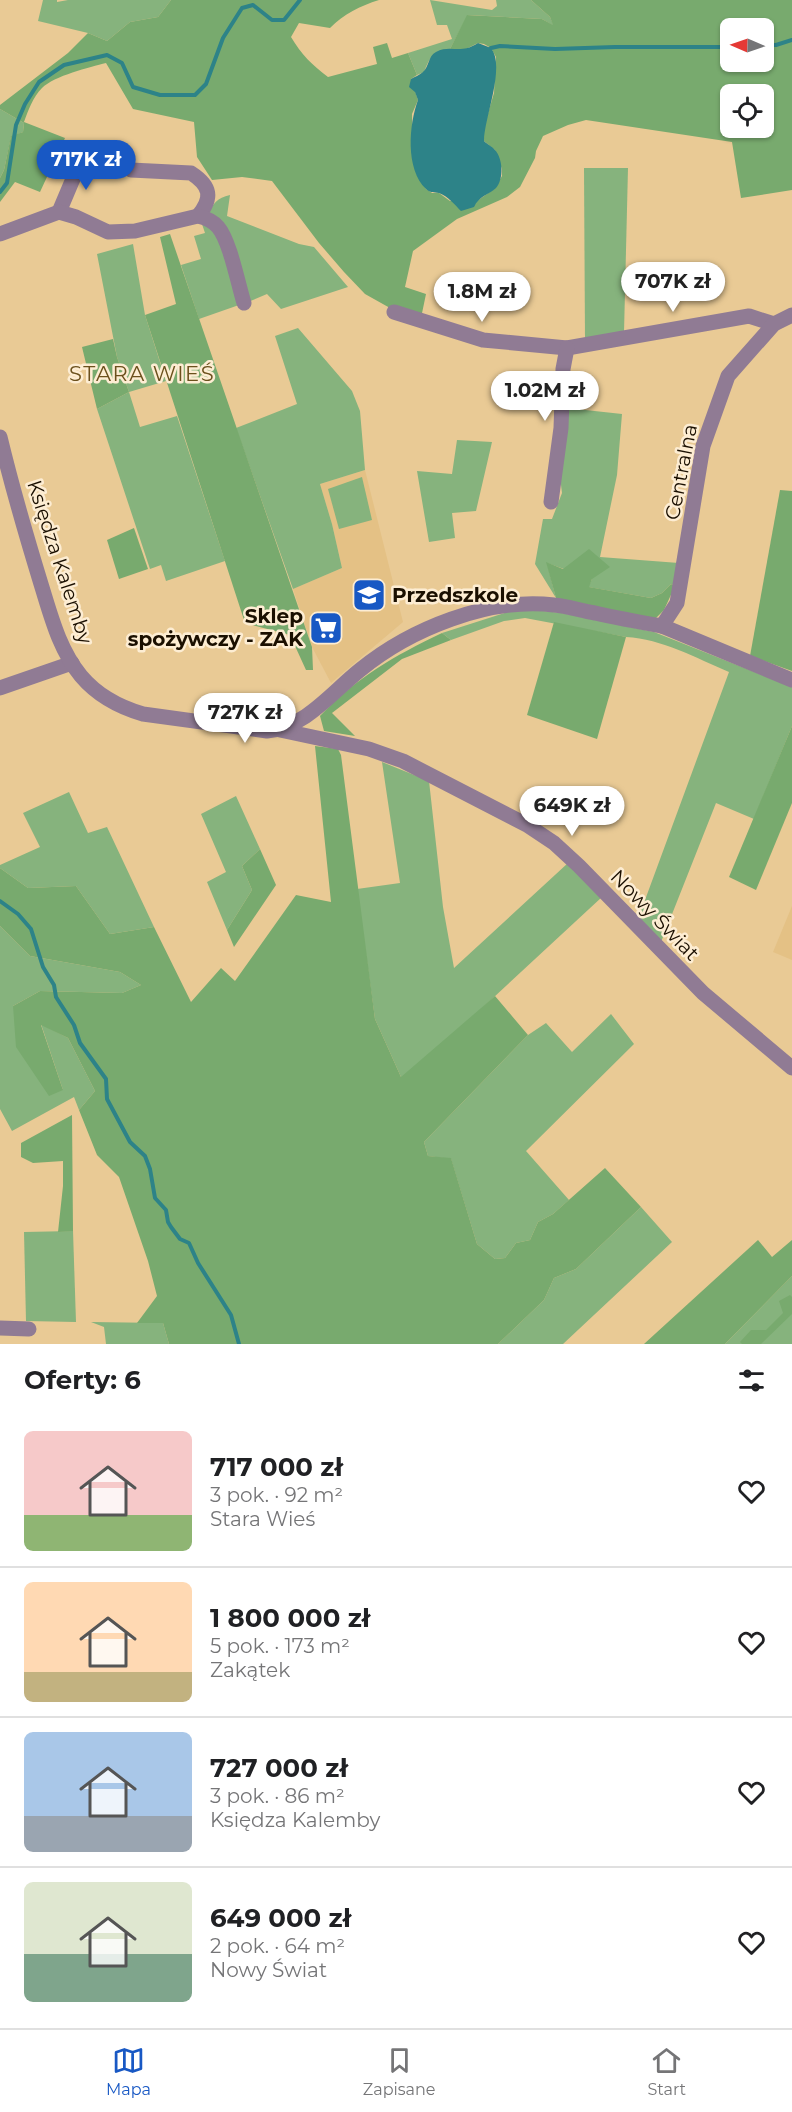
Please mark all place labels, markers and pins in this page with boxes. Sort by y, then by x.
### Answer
pin: 717K zł [31,140,141,191]
pin: 707K zł [618,262,728,313]
pin: 1.8M zł [427,272,537,323]
pin: 1.02M zł [483,371,607,422]
school or university icon: Przedszkole [351,577,387,613]
place label: Przedszkole [392,583,518,607]
place label: Sklep spożywczy - ZAK [128,604,304,651]
supermarket icon: Sklep spożywczy - ZAK [308,610,344,646]
pin: 727K zł [190,693,300,744]
pin: 649K zł [517,786,627,837]

